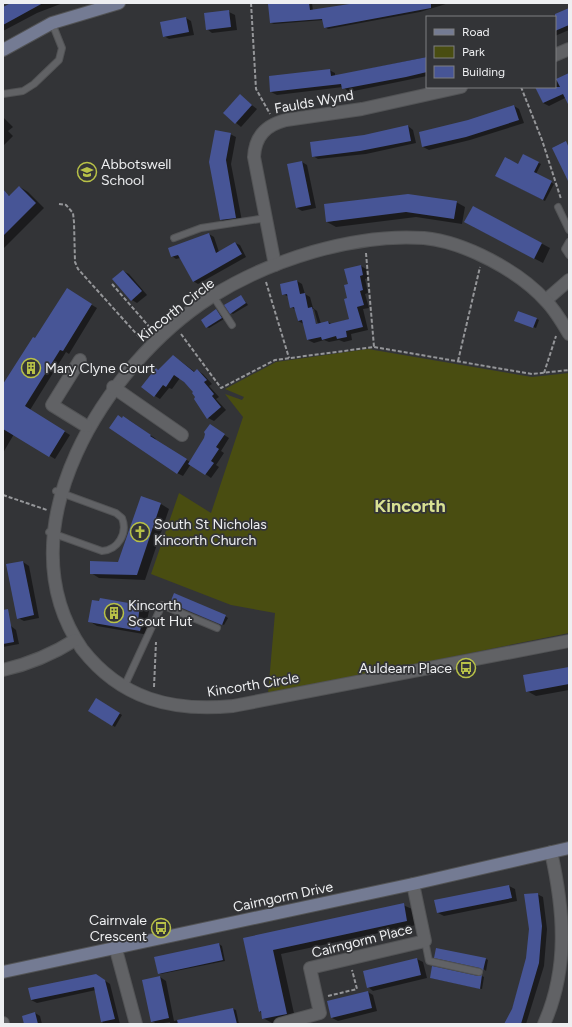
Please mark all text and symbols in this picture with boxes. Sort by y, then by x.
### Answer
legend [426,16,556,88]
text: Road [462,25,490,39]
text: Park [462,45,485,59]
text: Building [462,65,505,79]
street label: Faulds Wynd [273,87,355,117]
place label: Abbotswell School [101,156,171,189]
school or university icon: Abbotswell School [76,161,98,183]
street label: Kincorth Circle [134,274,218,345]
building icon: Mary Clyne Court [20,357,42,379]
place label: Mary Clyne Court [45,360,155,377]
district label: Kincorth [374,495,446,517]
place label: South St Nicholas Kincorth Church [154,516,267,549]
church icon: South St Nicholas Kincorth Church [129,521,151,543]
place label: Kincorth Scout Hut [128,597,192,630]
building icon: Kincorth Scout Hut [103,602,125,624]
bus stop icon: Auldearn Place [455,657,477,679]
place label: Auldearn Place [359,660,452,677]
street label: Kincorth Circle [206,669,301,701]
street label: Cairngorm Drive [231,878,335,916]
place label: Cairnvale Crescent [89,912,147,945]
bus stop icon: Cairnvale Crescent [150,917,172,939]
street label: Cairngorm Place [310,920,414,962]

